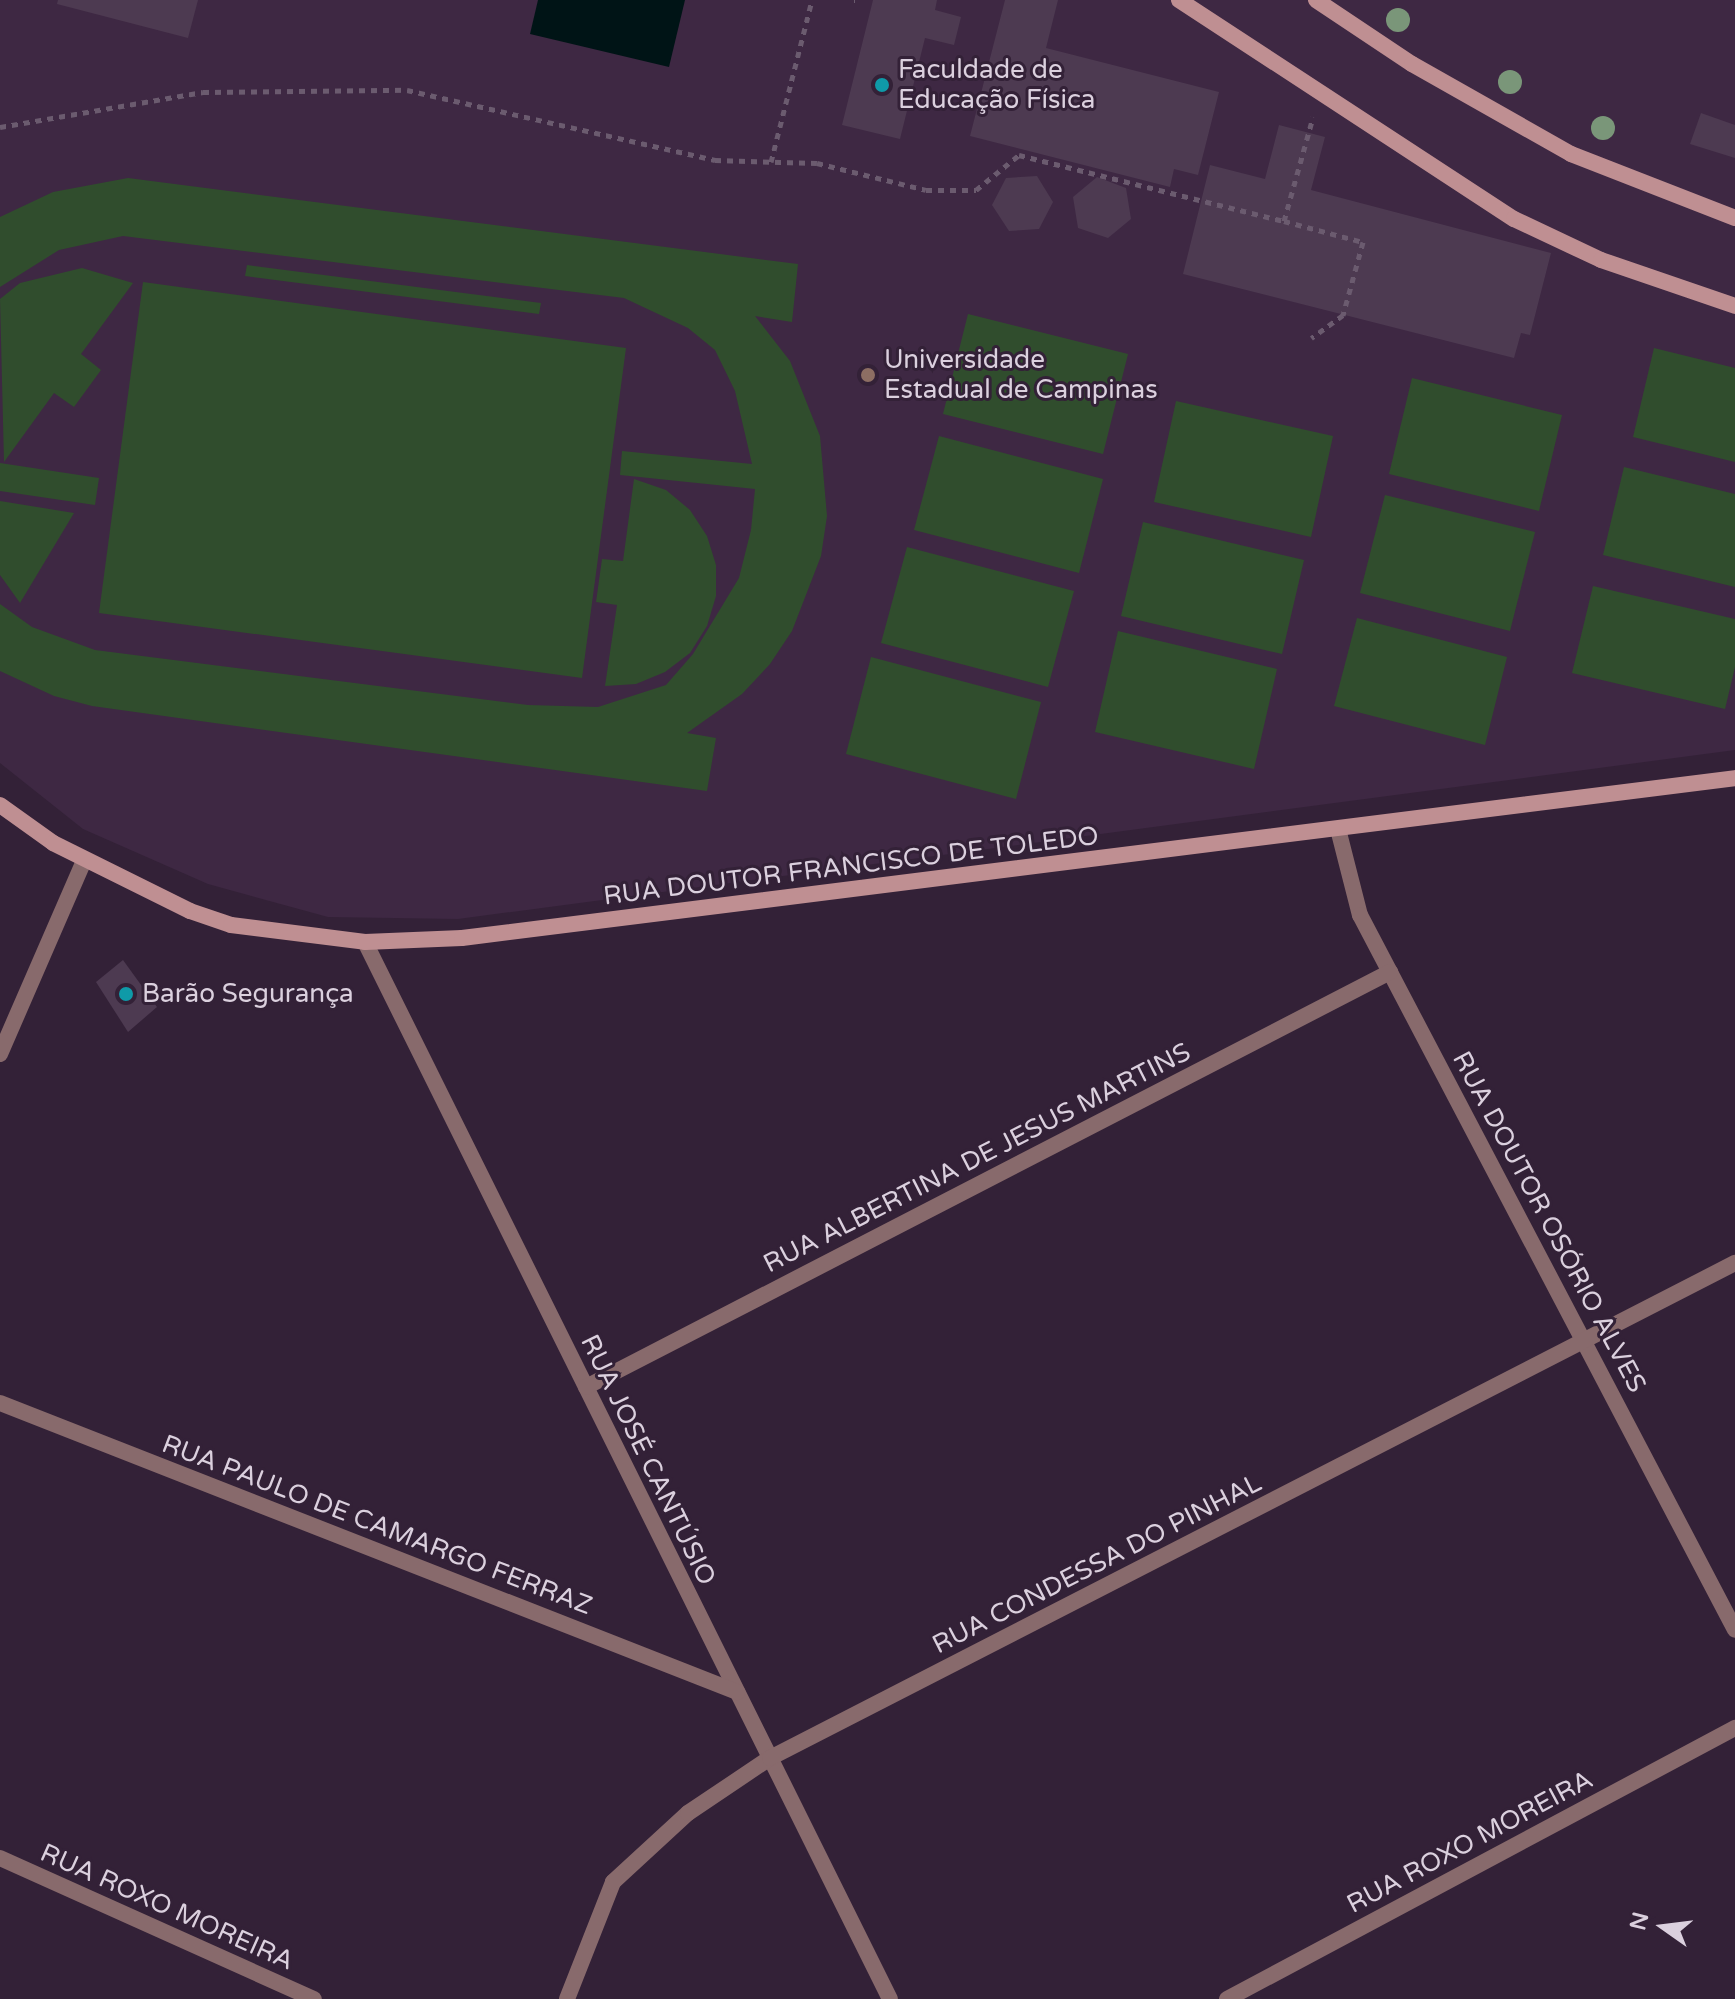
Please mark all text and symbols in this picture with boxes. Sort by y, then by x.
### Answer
place label: Faculdade de Educação Física [898,54,1095,116]
marker: Faculdade de Educação Física [873,76,891,94]
place label: Universidade Estadual de Campinas [884,344,1158,406]
marker: Universidade Estadual de Campinas [859,366,877,384]
street label: RUA DOUTOR FRANCISCO DE TOLEDO [602,820,1100,912]
place label: Barão Segurança [142,978,354,1010]
marker: Barão Segurança [117,985,135,1003]
street label: RUA ALBERTINA DE JESUS MARTINS [758,1036,1196,1280]
street label: RUA DOUTOR OSÓRIO ALVES [1446,1046,1652,1398]
street label: RUA JOSÉ CANTÚSIO [574,1330,722,1590]
street label: RUA PAULO DE CAMARGO FERRAZ [158,1428,596,1622]
street label: RUA CONDESSA DO PINHAL [927,1467,1267,1661]
street label: RUA ROXO MOREIRA [1342,1764,1598,1920]
street label: RUA ROXO MOREIRA [36,1837,298,1977]
north arrow [1623,1887,1703,1967]
text: N [1625,1909,1654,1933]

